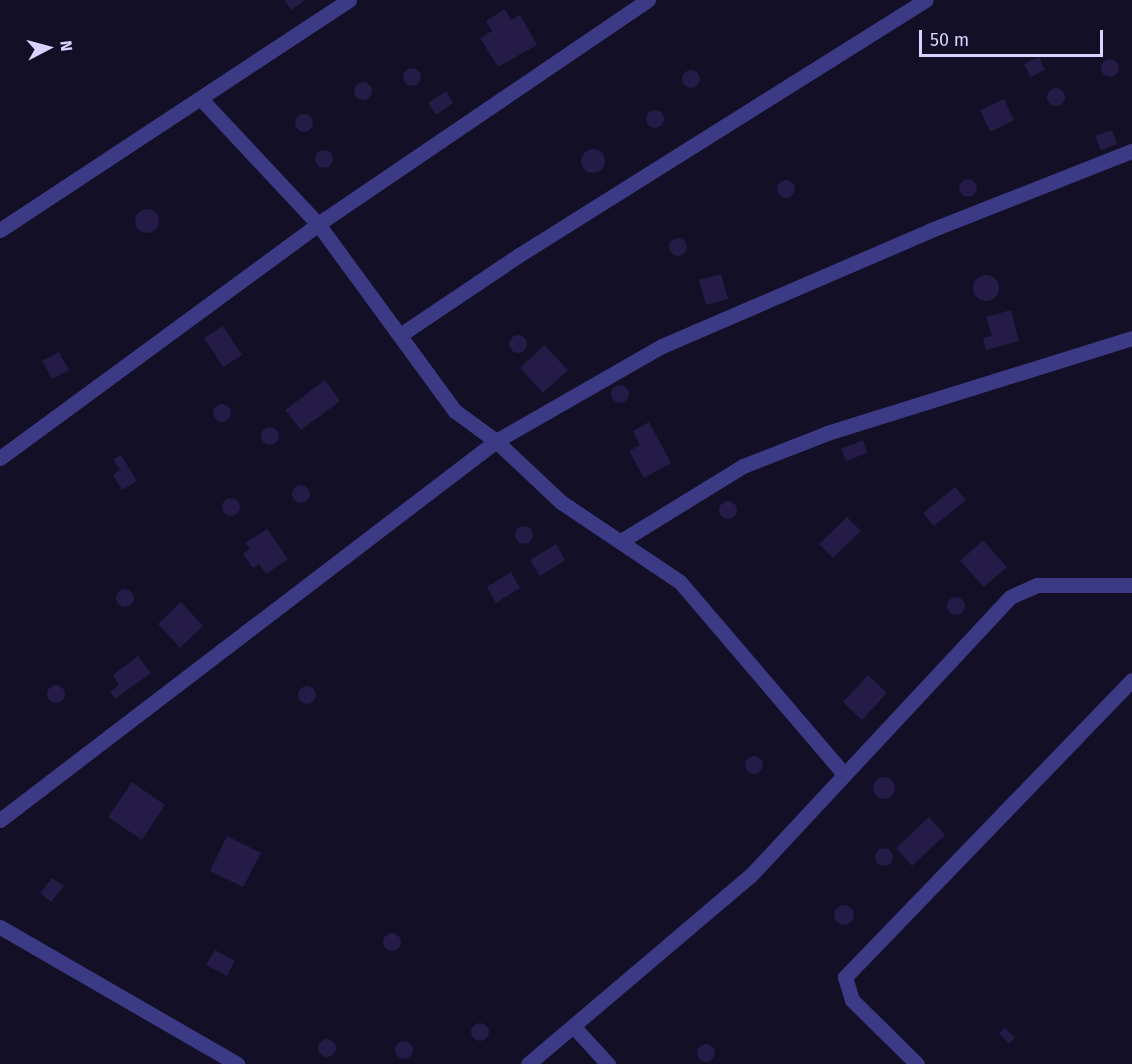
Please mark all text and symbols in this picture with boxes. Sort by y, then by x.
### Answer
north arrow [18,18,78,78]
scale bar [922,18,1106,56]
text: 50 m [930,29,969,51]
text: N [56,40,76,52]

